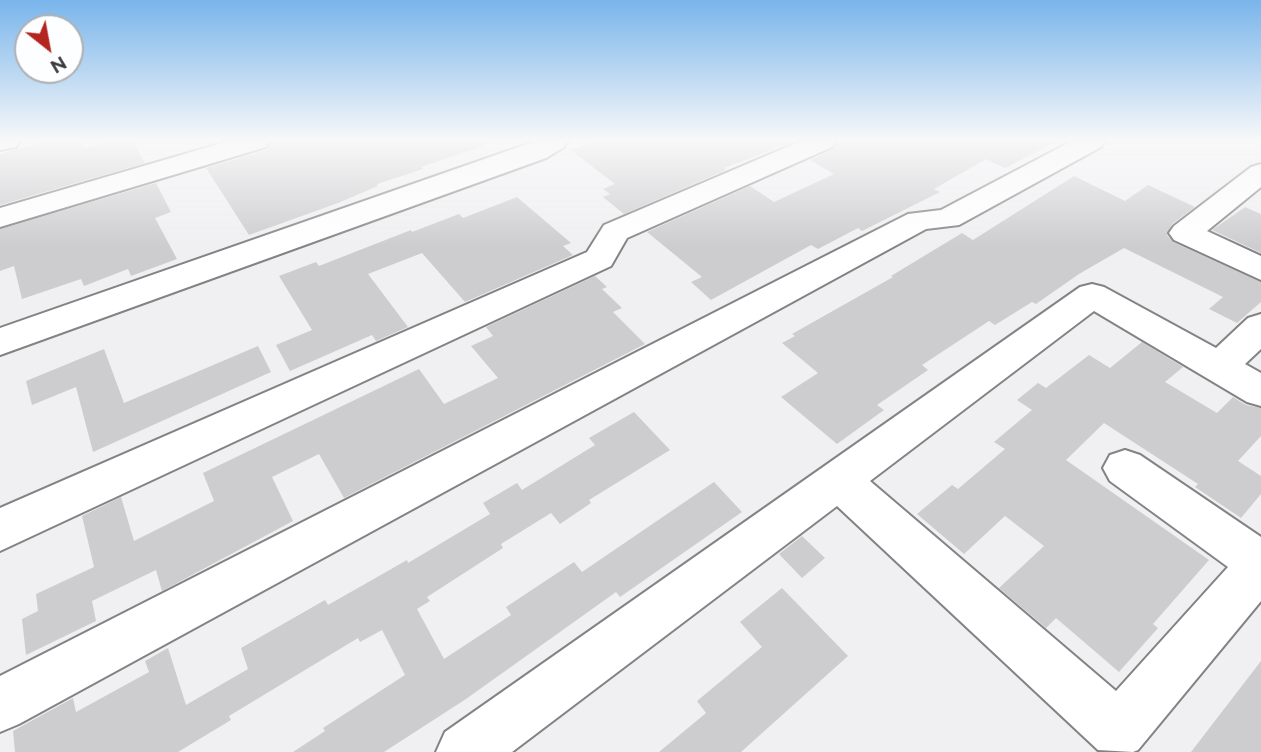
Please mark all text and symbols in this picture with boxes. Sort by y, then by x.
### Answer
north arrow [14,14,84,84]
text: N [47,52,71,78]

